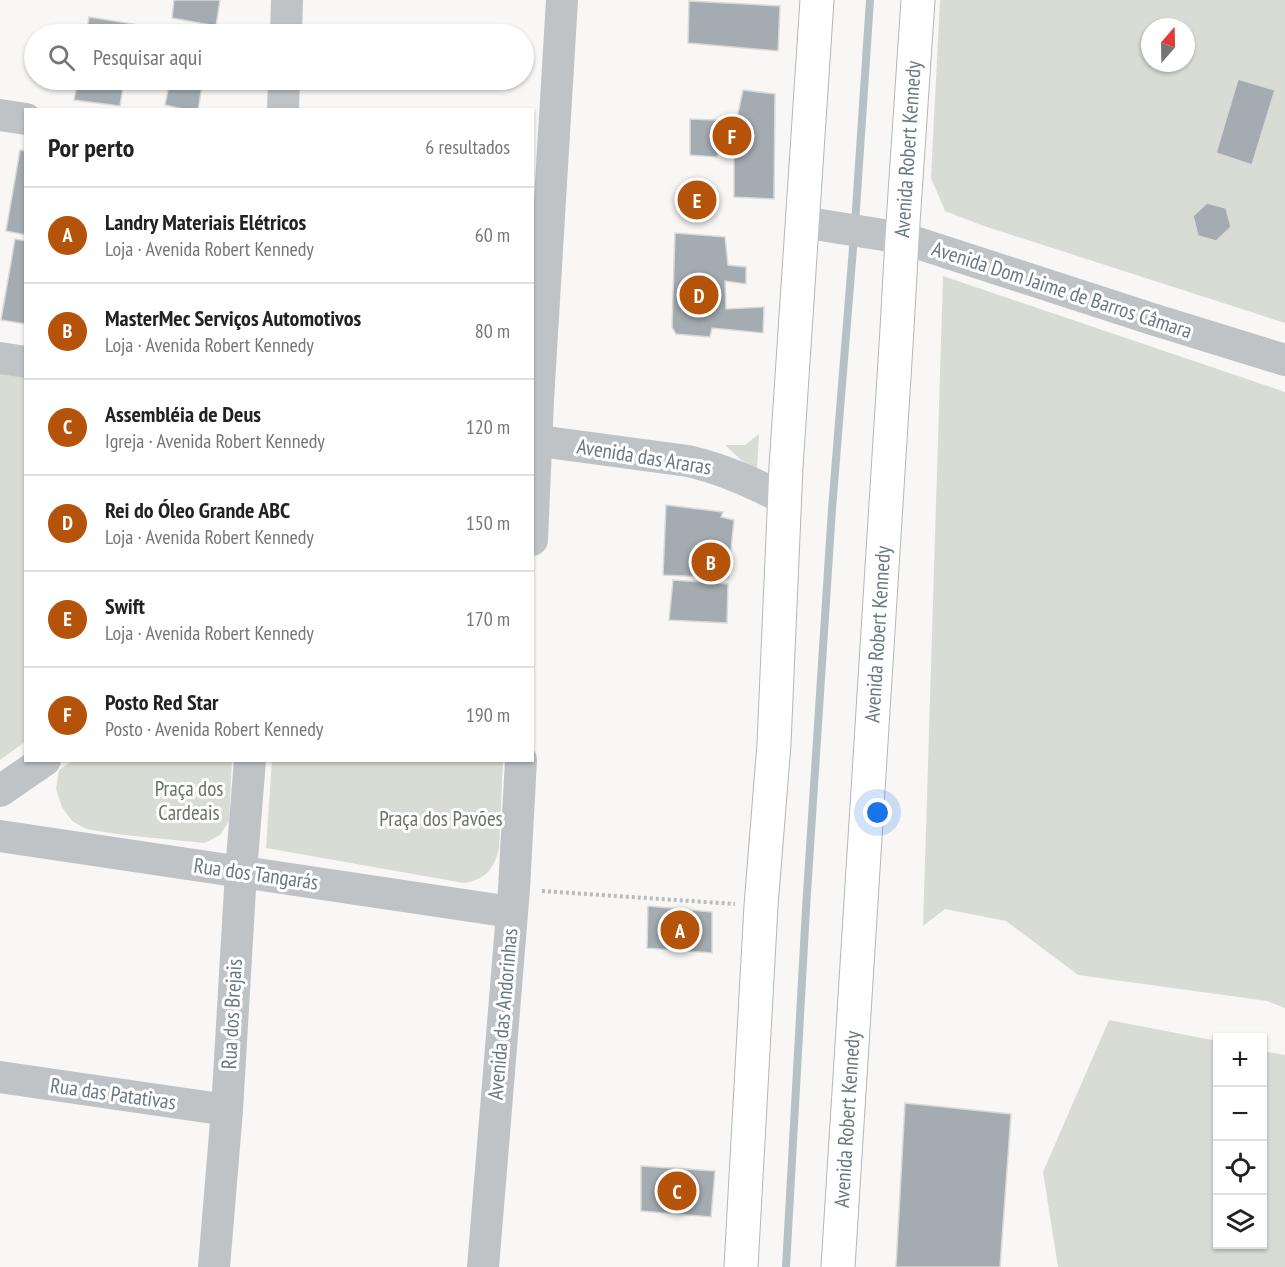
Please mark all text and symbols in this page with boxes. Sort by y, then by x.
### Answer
north arrow [1141,18,1195,72]
search box [24,24,534,90]
icon: search [45,41,78,74]
text: Pesquisar aqui [93,43,202,71]
street label: Avenida Robert Kennedy [888,60,927,238]
pin: F [712,114,752,158]
text: Por perto [48,131,134,164]
text: 6 resultados [425,134,510,160]
pin: E [678,178,716,222]
text: Landry Materiais Elétricos [105,208,306,236]
text: A [62,222,73,248]
text: 60 m [475,222,510,248]
street label: Avenida Dom Jaime de Barros Câmara [929,235,1196,344]
text: Loja · Avenida Robert Kennedy [105,236,314,262]
pin: D [680,272,718,318]
text: MasterMec Serviços Automotivos [105,304,361,332]
text: B [63,318,72,344]
text: 80 m [475,318,510,344]
text: Loja · Avenida Robert Kennedy [105,332,314,358]
text: Assembléia de Deus [105,400,261,428]
text: C [63,414,72,440]
text: 120 m [466,414,510,440]
text: Igreja · Avenida Robert Kennedy [105,428,325,454]
street label: Avenida das Araras [575,433,713,480]
text: Rei do Óleo Grande ABC [105,496,290,524]
text: D [62,510,73,536]
text: 150 m [466,510,510,536]
text: Loja · Avenida Robert Kennedy [105,524,314,550]
pin: B [692,540,730,584]
street label: Avenida Robert Kennedy [858,545,896,723]
text: Swift [105,592,145,620]
text: E [63,606,72,632]
text: 170 m [466,606,510,632]
text: Loja · Avenida Robert Kennedy [105,620,314,646]
text: Posto Red Star [105,688,219,716]
text: F [63,702,72,728]
text: 190 m [466,702,510,728]
text: Posto · Avenida Robert Kennedy [105,716,323,742]
park label: Praça dos Cardeais [155,775,223,826]
your location [863,798,892,827]
park label: Praça dos Pavões [379,805,503,832]
street label: Rua dos Tangarás [192,851,320,896]
pin: A [660,908,700,952]
street label: Avenida das Andorinhas [482,927,523,1101]
street label: Rua dos Brejais [215,958,248,1070]
street label: Avenida Robert Kennedy [828,1030,866,1208]
map controls [1213,1033,1267,1249]
button: + [1213,1033,1267,1087]
street label: Rua das Patativas [49,1071,178,1116]
button: − [1213,1087,1267,1141]
button: locate [1213,1141,1267,1195]
pin: C [658,1168,696,1214]
button: layers [1213,1195,1267,1249]

